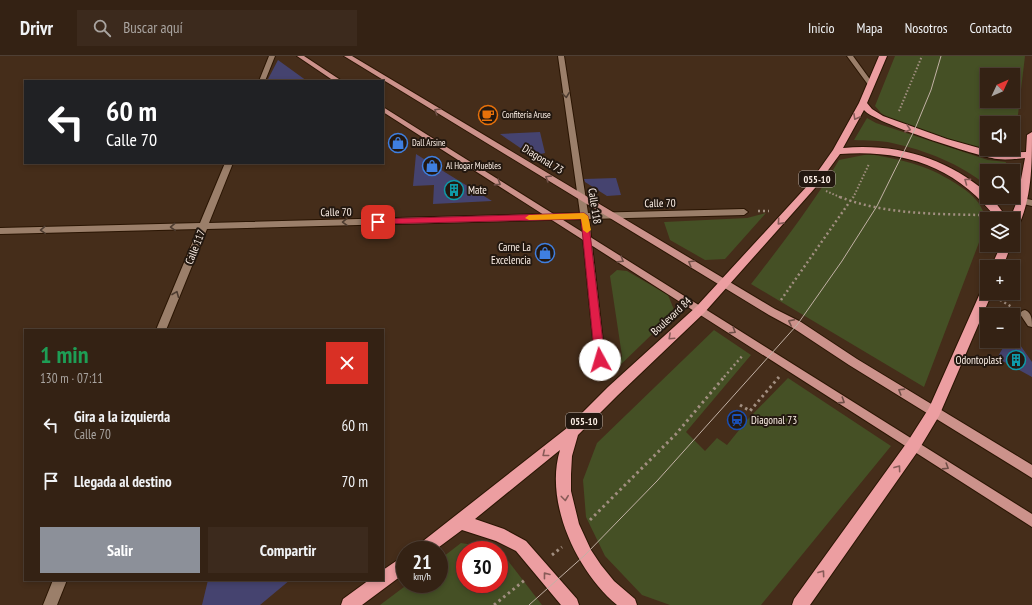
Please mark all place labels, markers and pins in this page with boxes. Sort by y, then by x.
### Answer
cafe icon: Confitería Aruse [477,104,499,126]
place label: Confitería Aruse [502,109,551,120]
shop icon: Dall Arsine [387,132,409,154]
place label: Dall Arsine [412,137,446,148]
shop icon: Al Hogar Muebles [421,155,443,177]
place label: Al Hogar Muebles [446,160,501,171]
building icon: Mate [443,179,465,201]
place label: Mate [468,183,487,197]
pin [361,205,395,239]
place label: Carne La Excelencia [491,240,531,267]
shop icon: Carne La Excelencia [534,242,556,264]
building icon: Odontoplast [1005,349,1027,371]
place label: Odontoplast [955,353,1002,367]
station icon: Diagonal 73 [726,409,748,431]
place label: Diagonal 73 [751,413,797,427]

